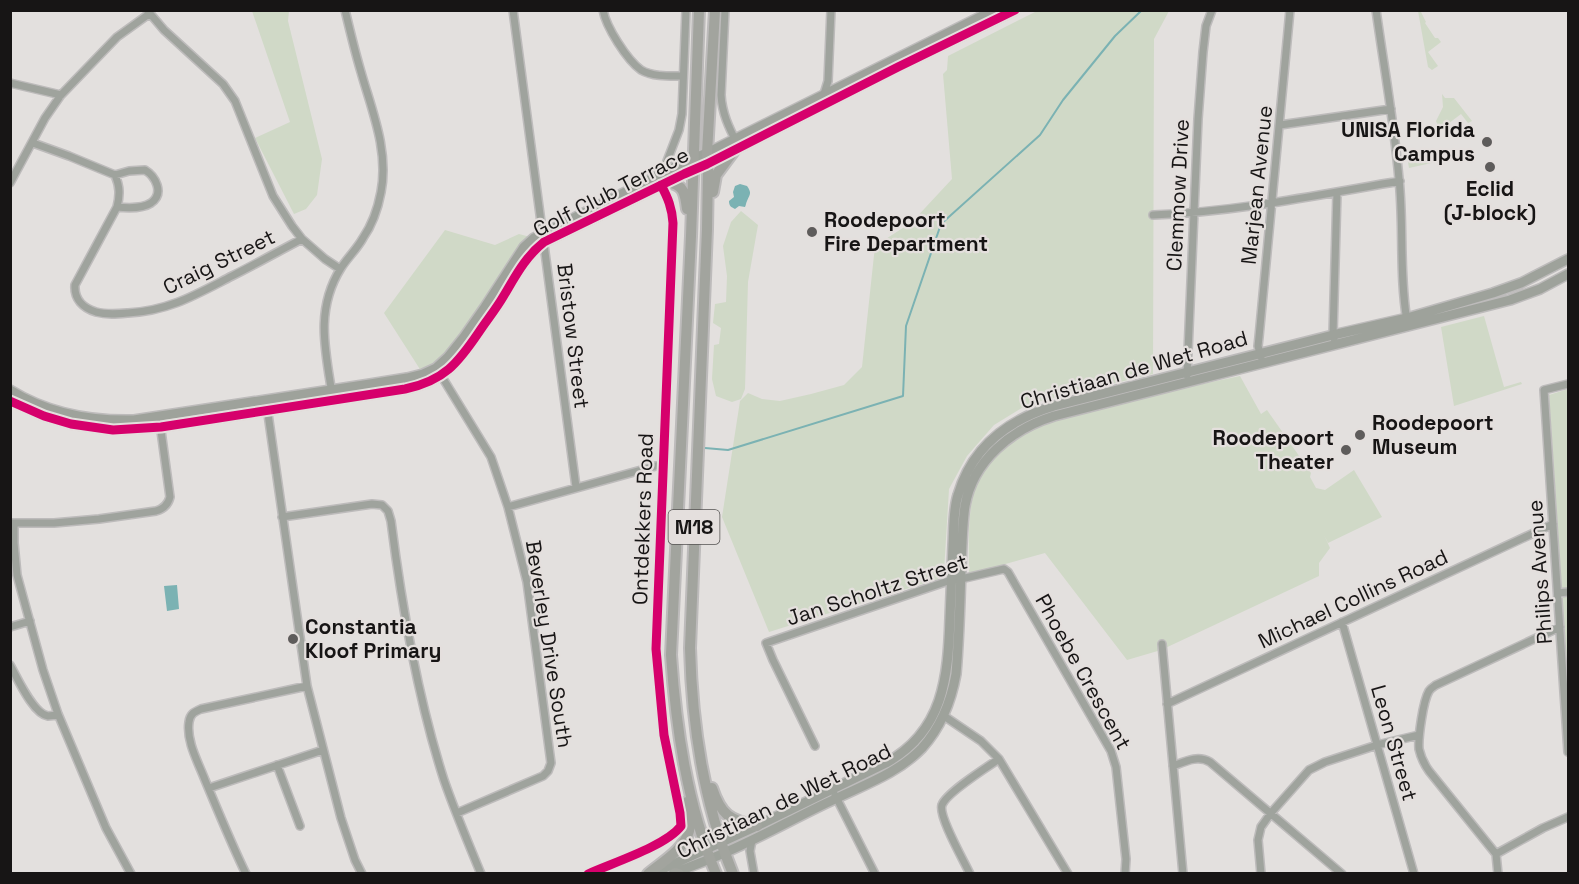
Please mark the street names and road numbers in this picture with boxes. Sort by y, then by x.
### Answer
street label: Marjean Avenue [1235,104,1278,266]
street label: Clemmow Drive [1160,118,1195,272]
street label: Golf Club Terrace [528,141,693,243]
street label: Craig Street [158,223,279,300]
street label: Bristow Street [551,262,596,410]
street label: Christiaan de Wet Road [1017,324,1251,415]
street label: Ontdekkers Road [626,433,659,605]
street label: Philips Avenue [1521,499,1558,645]
road number: M18 [668,510,720,544]
street label: Beverley Drive South [520,538,579,750]
street label: Michael Collins Road [1254,543,1452,654]
street label: Jan Scholtz Street [783,548,971,632]
street label: Phoebe Crescent [1029,589,1137,754]
street label: Leon Street [1365,682,1424,804]
street label: Christiaan de Wet Road [672,737,895,864]

